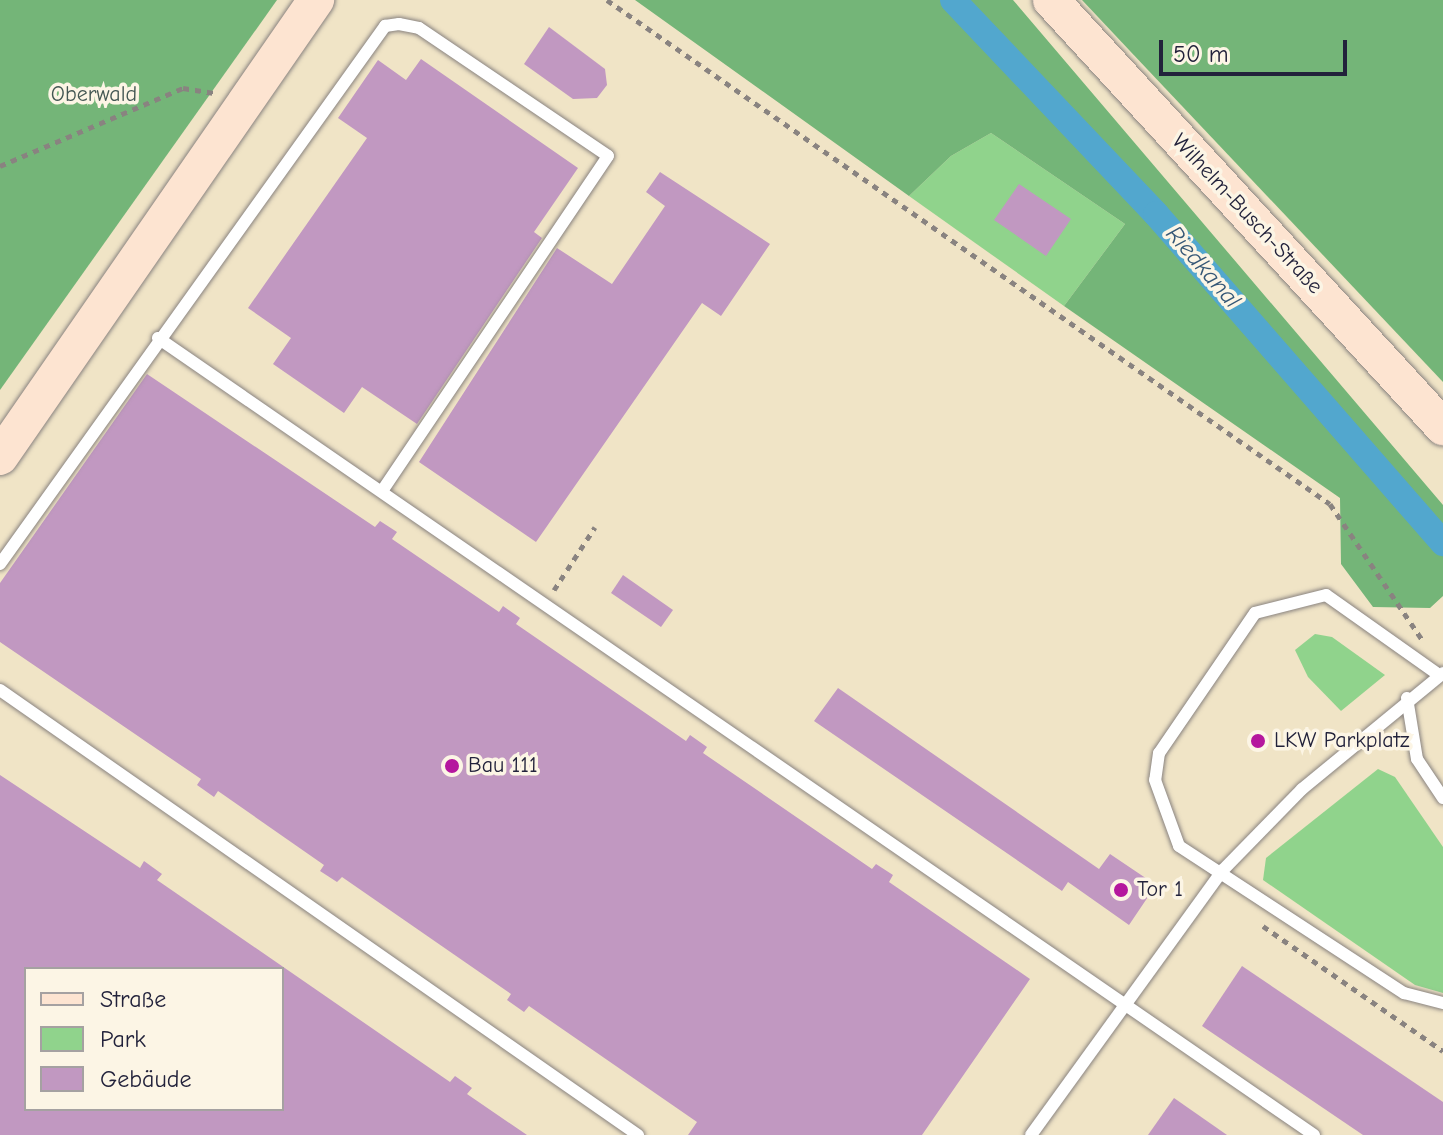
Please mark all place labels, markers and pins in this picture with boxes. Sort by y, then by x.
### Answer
place label: LKW Parkplatz [1274,728,1410,754]
marker: LKW Parkplatz [1249,732,1267,750]
place label: Bau 111 [468,753,538,779]
marker: Bau 111 [443,757,461,775]
place label: Tor 1 [1137,877,1183,903]
marker: Tor 1 [1112,881,1130,899]

